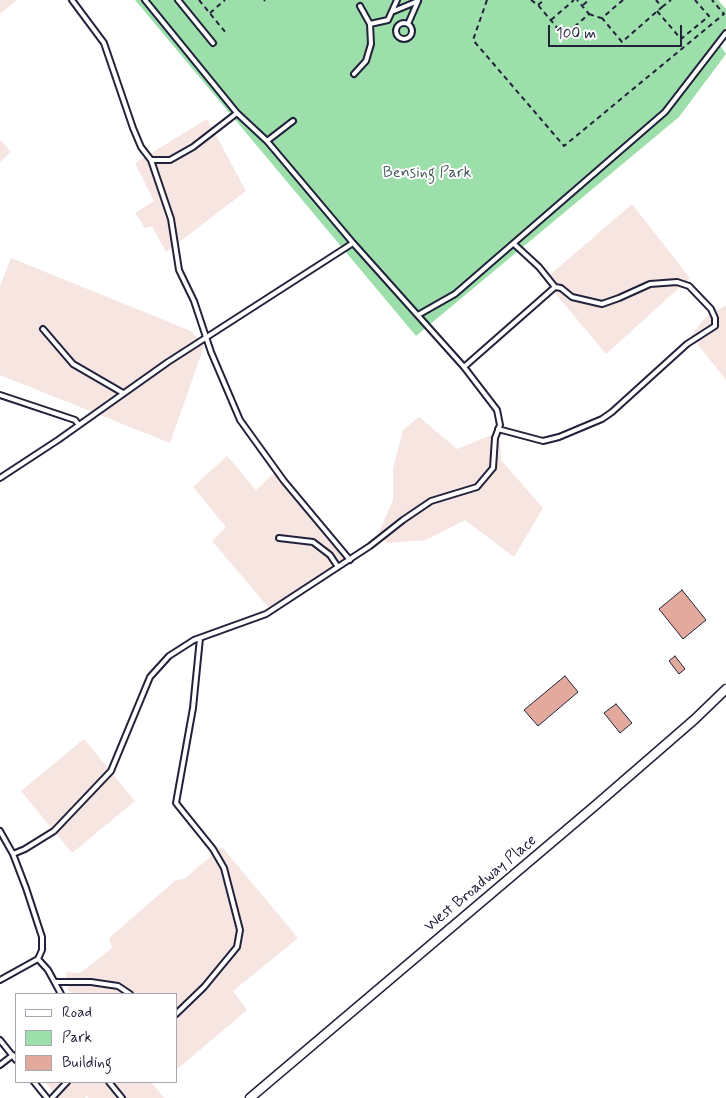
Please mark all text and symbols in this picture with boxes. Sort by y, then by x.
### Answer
scale bar [551,15,685,47]
text: 100 m [556,24,596,44]
park label: Bensing Park [383,164,471,184]
street label: West Broadway Place [421,831,541,937]
legend [15,993,178,1083]
text: Road [62,1003,92,1023]
text: Park [62,1028,92,1048]
text: Building [62,1053,112,1073]

